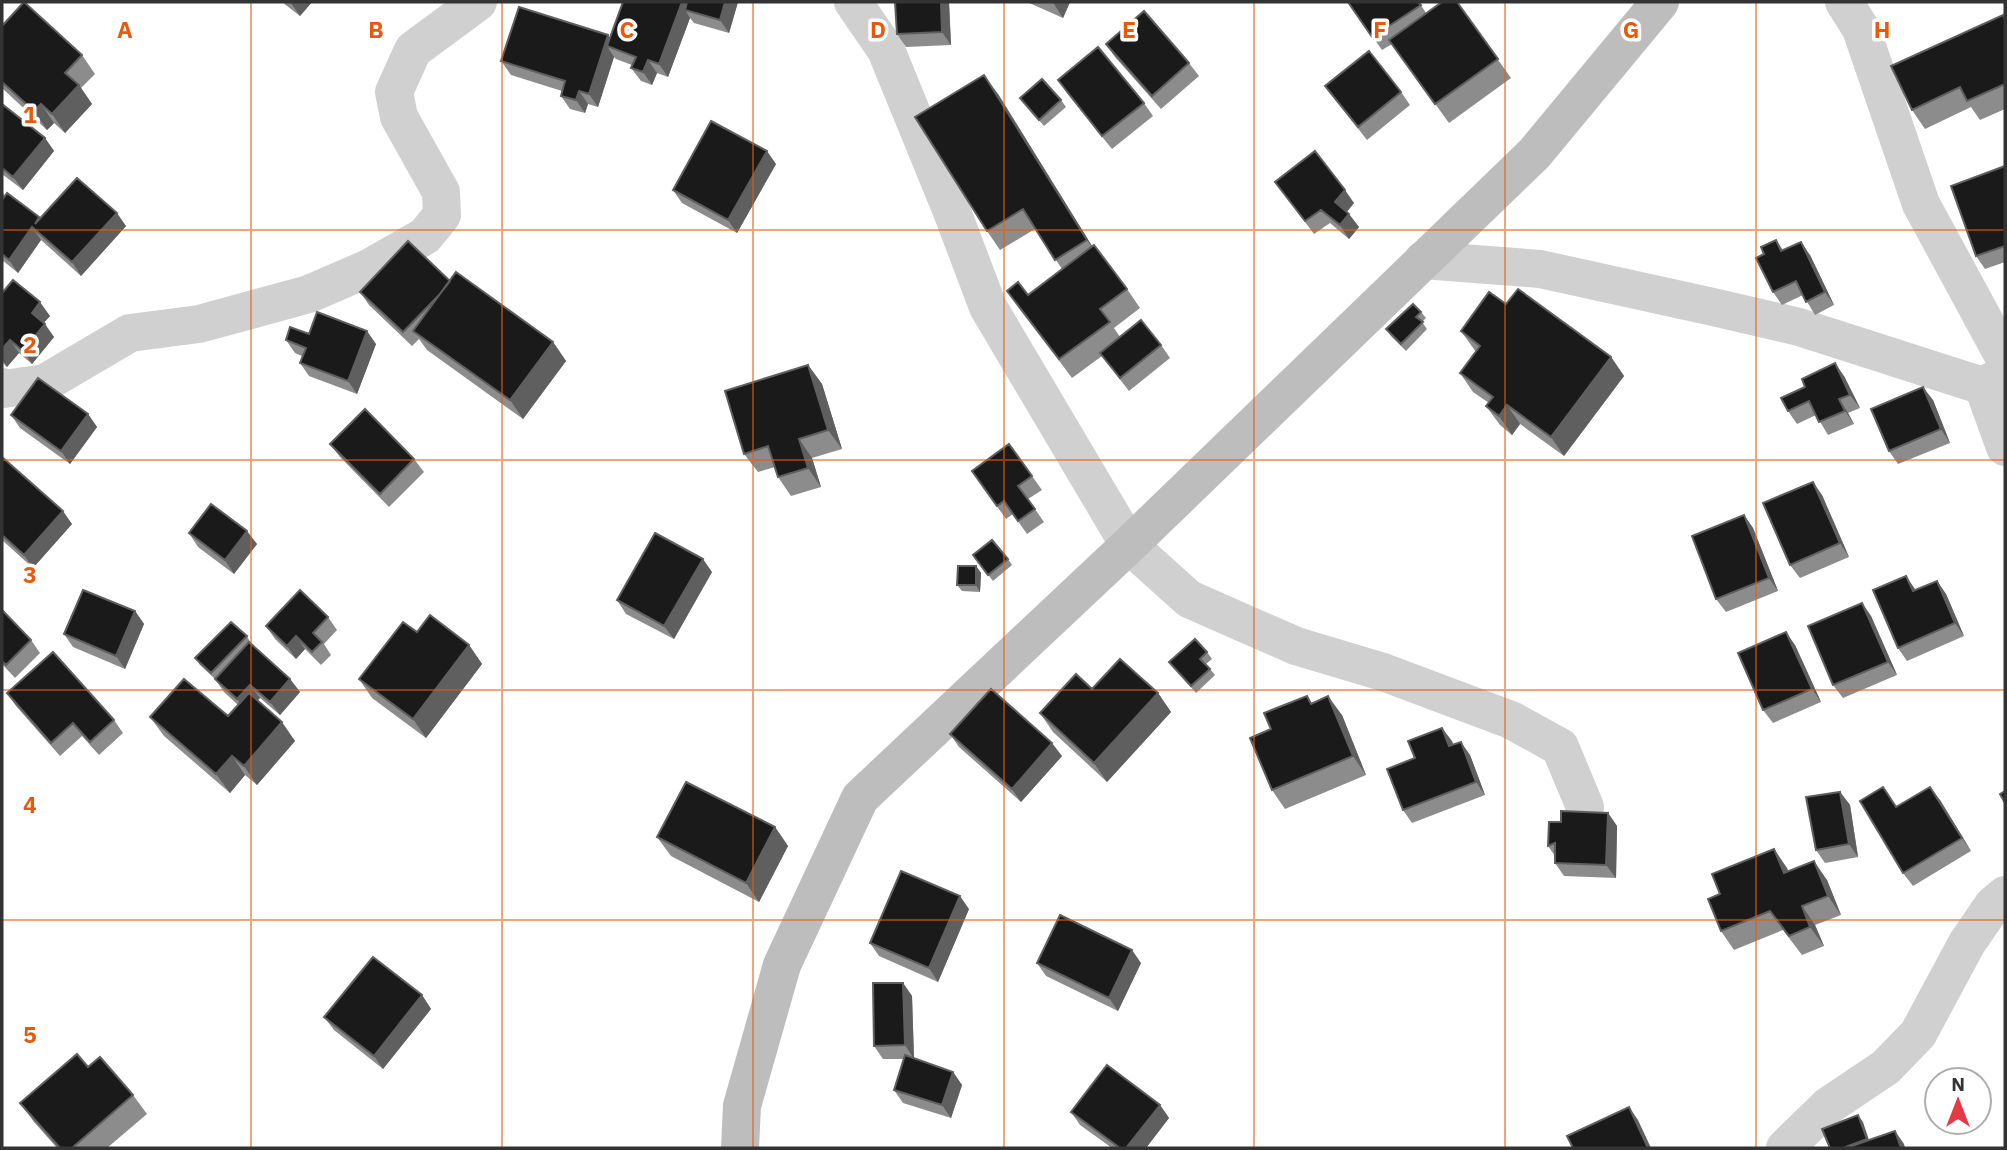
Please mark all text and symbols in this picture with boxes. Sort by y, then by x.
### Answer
text: A [117,14,133,44]
text: B [368,14,384,44]
text: C [620,14,635,44]
text: D [870,14,886,44]
text: E [1122,14,1136,44]
text: F [1373,14,1387,44]
text: G [1623,14,1639,44]
text: H [1874,14,1890,44]
text: 1 [23,99,37,129]
text: 2 [23,329,37,359]
text: 3 [23,559,37,589]
text: 4 [23,789,37,819]
text: 5 [23,1019,37,1049]
north arrow [1923,1066,1993,1136]
text: N [1951,1072,1965,1096]

